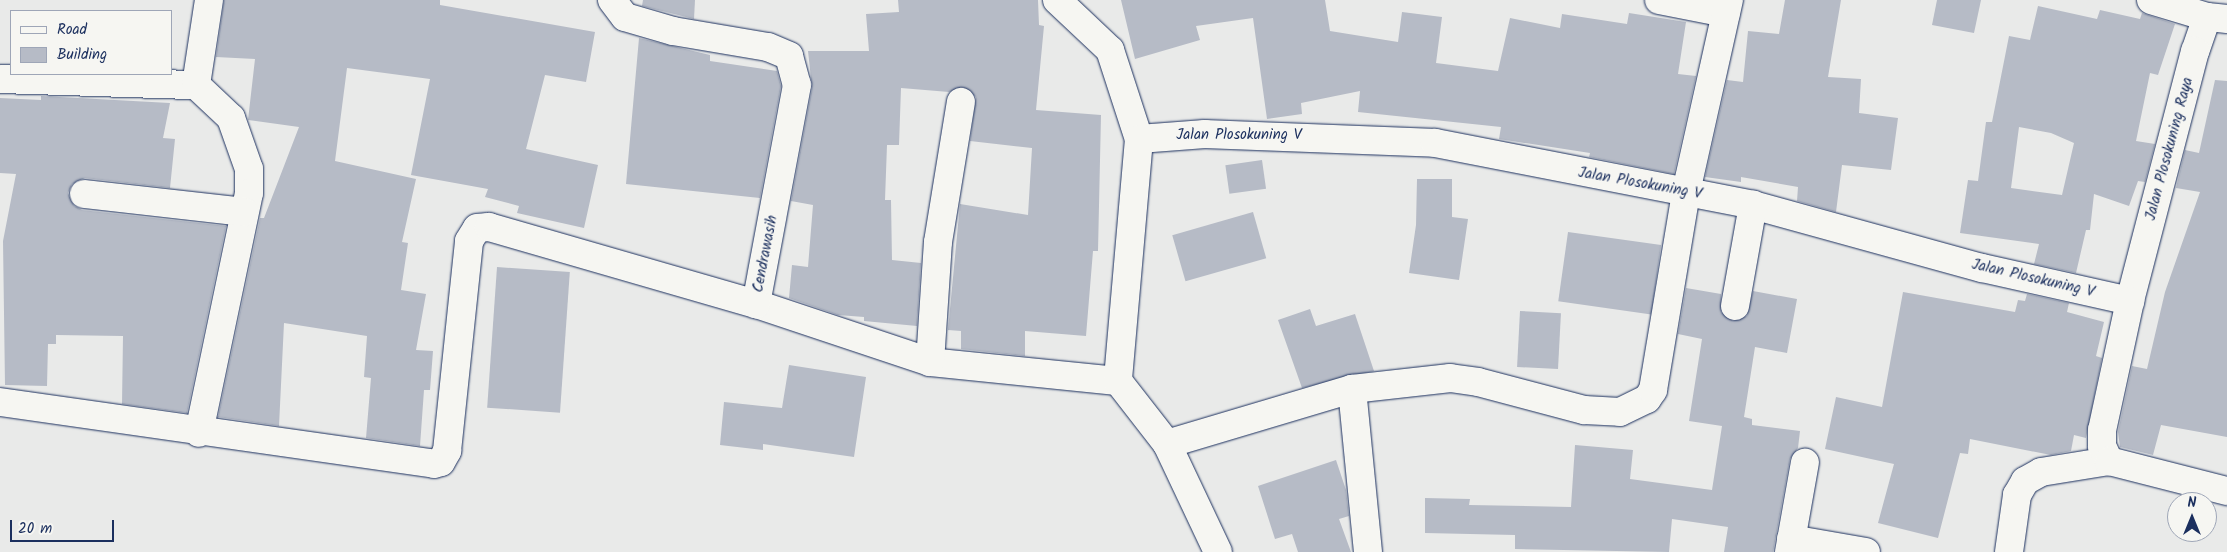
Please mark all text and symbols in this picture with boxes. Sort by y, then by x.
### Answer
legend [10,10,172,75]
text: Road [57,18,87,42]
text: Building [57,43,107,67]
street label: Jalan Plosokuning Raya [2142,75,2198,223]
street label: Jalan Plosokuning V [1176,127,1302,145]
street label: Jalan Plosokuning V [1577,164,1703,204]
street label: Cendrawasih [750,214,782,294]
street label: Jalan Plosokuning V [1970,256,2096,302]
north arrow [2167,492,2217,542]
text: N [2188,492,2196,514]
scale bar [12,510,116,542]
text: 20 m [18,517,52,541]

